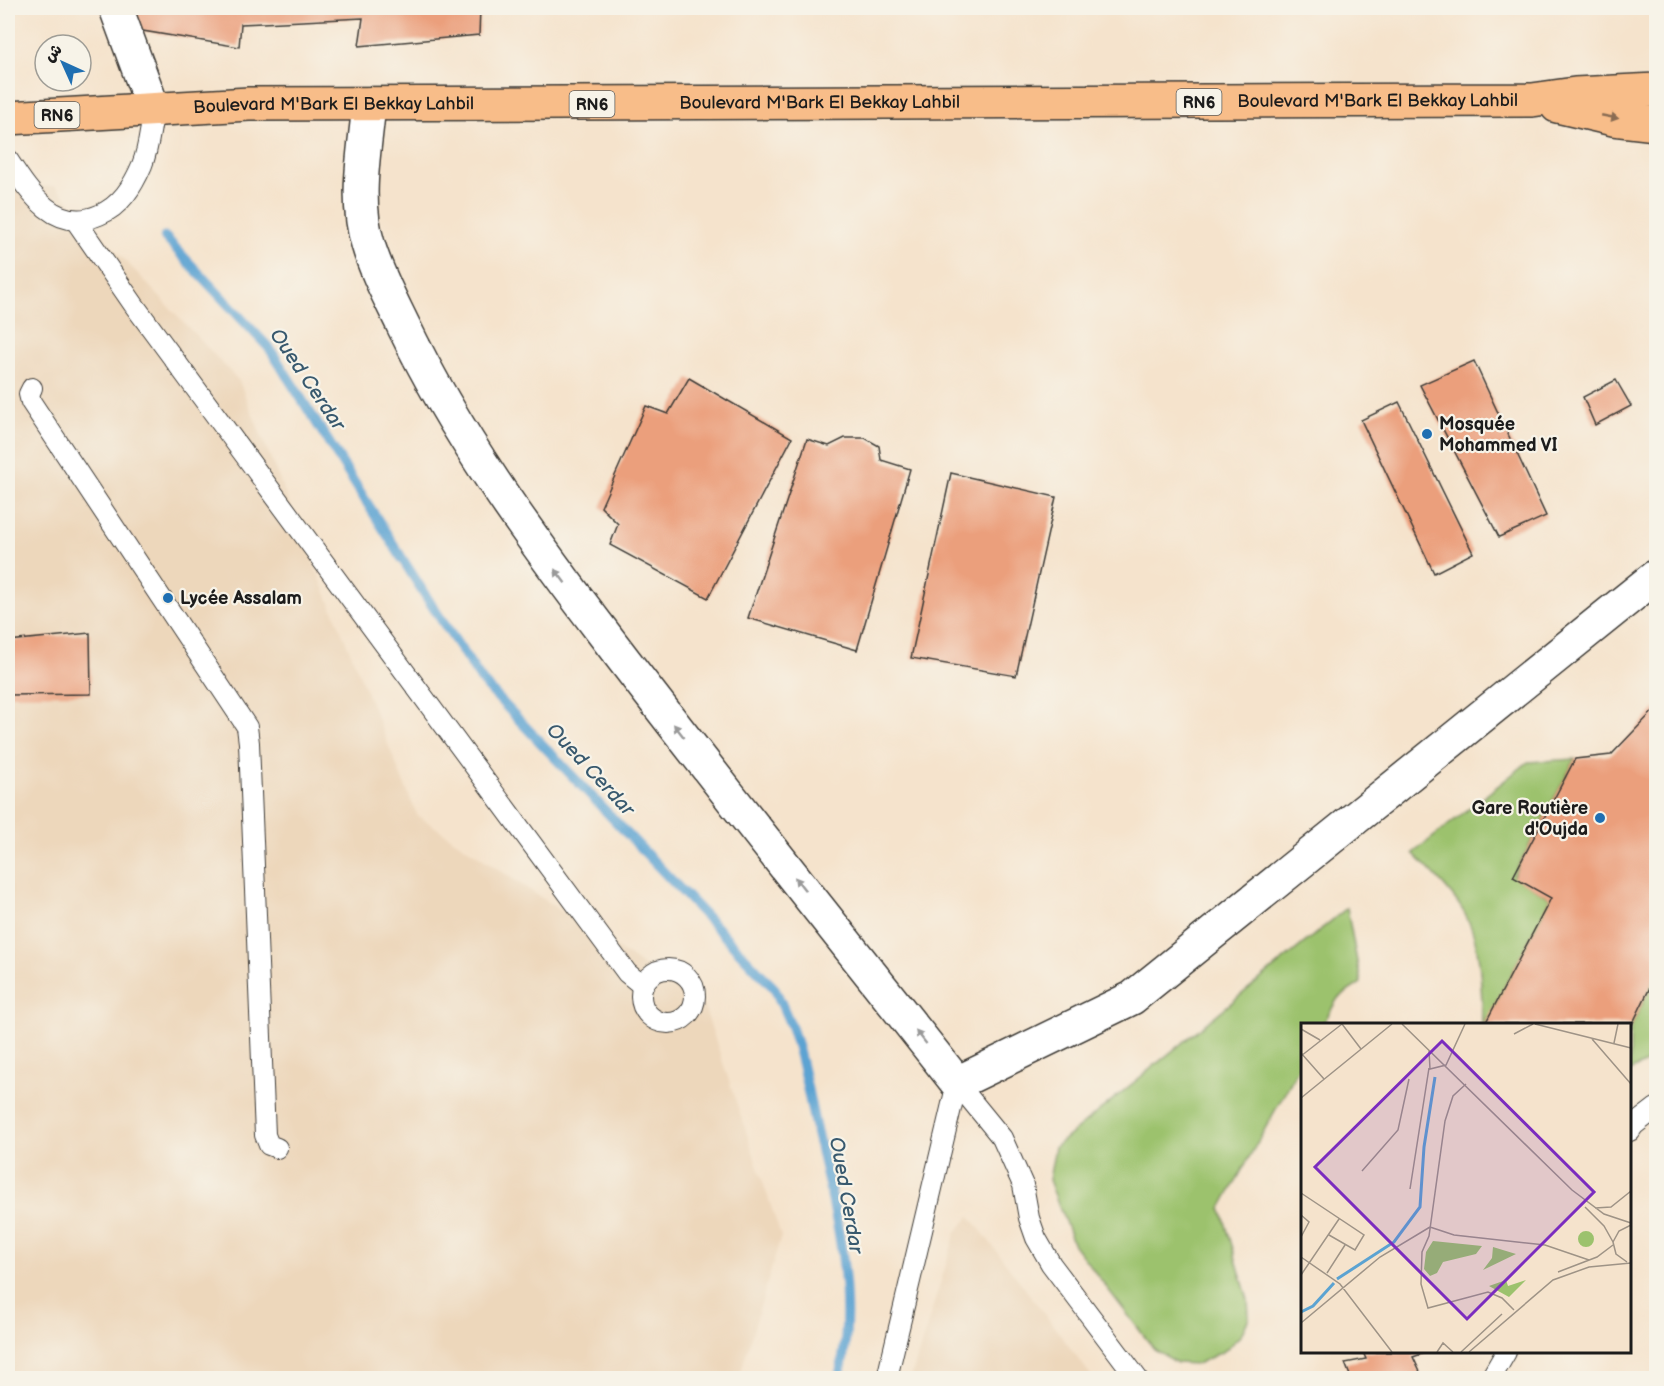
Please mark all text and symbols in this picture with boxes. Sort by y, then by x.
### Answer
north arrow [33,33,93,93]
text: ش [41,41,66,66]
road number: RN6 [1176,89,1222,115]
street label: Boulevard M'Bark El Bekkay Lahbil [1237,90,1518,112]
road number: RN6 [570,91,614,117]
street label: Boulevard M'Bark El Bekkay Lahbil [679,92,960,114]
street label: Boulevard M'Bark El Bekkay Lahbil [193,93,474,118]
road number: RN6 [34,102,80,128]
one-way arrow [1600,113,1619,122]
water label: Oued Cerdar [264,324,351,437]
place label: Mosquée Mohammed VI [1439,414,1558,456]
marker: Mosquée Mohammed VI [1420,427,1434,441]
one-way arrow [555,569,567,584]
place label: Lycée Assalam [180,588,302,609]
marker: Lycée Assalam [161,591,175,605]
water label: Oued Cerdar [541,718,641,822]
one-way arrow [672,723,685,739]
place label: Gare Routière d'Oujda [1472,798,1588,840]
marker: Gare Routière d'Oujda [1593,811,1607,825]
one-way arrow [794,877,807,892]
inset map [1301,1023,1631,1353]
one-way arrow [915,1029,928,1045]
water label: Oued Cerdar [824,1135,868,1257]

